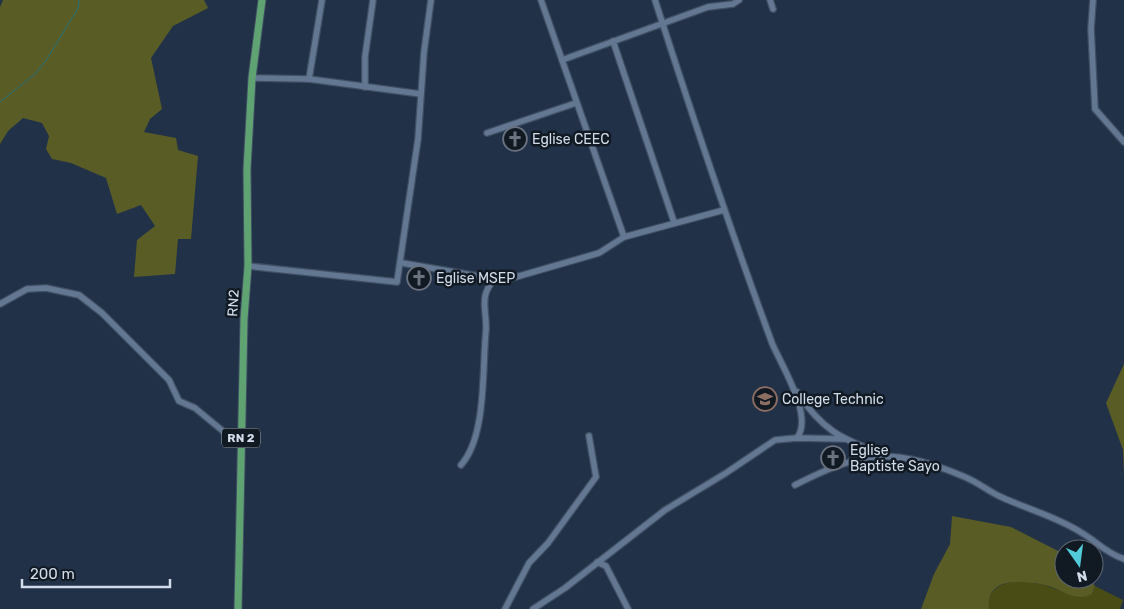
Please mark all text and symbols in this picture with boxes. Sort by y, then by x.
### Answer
church icon: Eglise CEEC [502,126,528,152]
place label: Eglise CEEC [532,131,610,148]
church icon: Eglise MSEP [406,265,432,291]
place label: Eglise MSEP [436,270,515,287]
street label: RN2 [224,289,243,317]
school or university icon: College Technic [752,386,778,412]
place label: College Technic [782,391,884,408]
road number: RN 2 [222,428,260,448]
place label: Eglise Baptiste Sayo [850,442,940,475]
church icon: Eglise Baptiste Sayo [820,445,846,471]
north arrow [1054,539,1104,589]
scale bar [22,556,170,588]
text: 200 m [30,565,75,583]
text: N [1075,567,1089,586]

